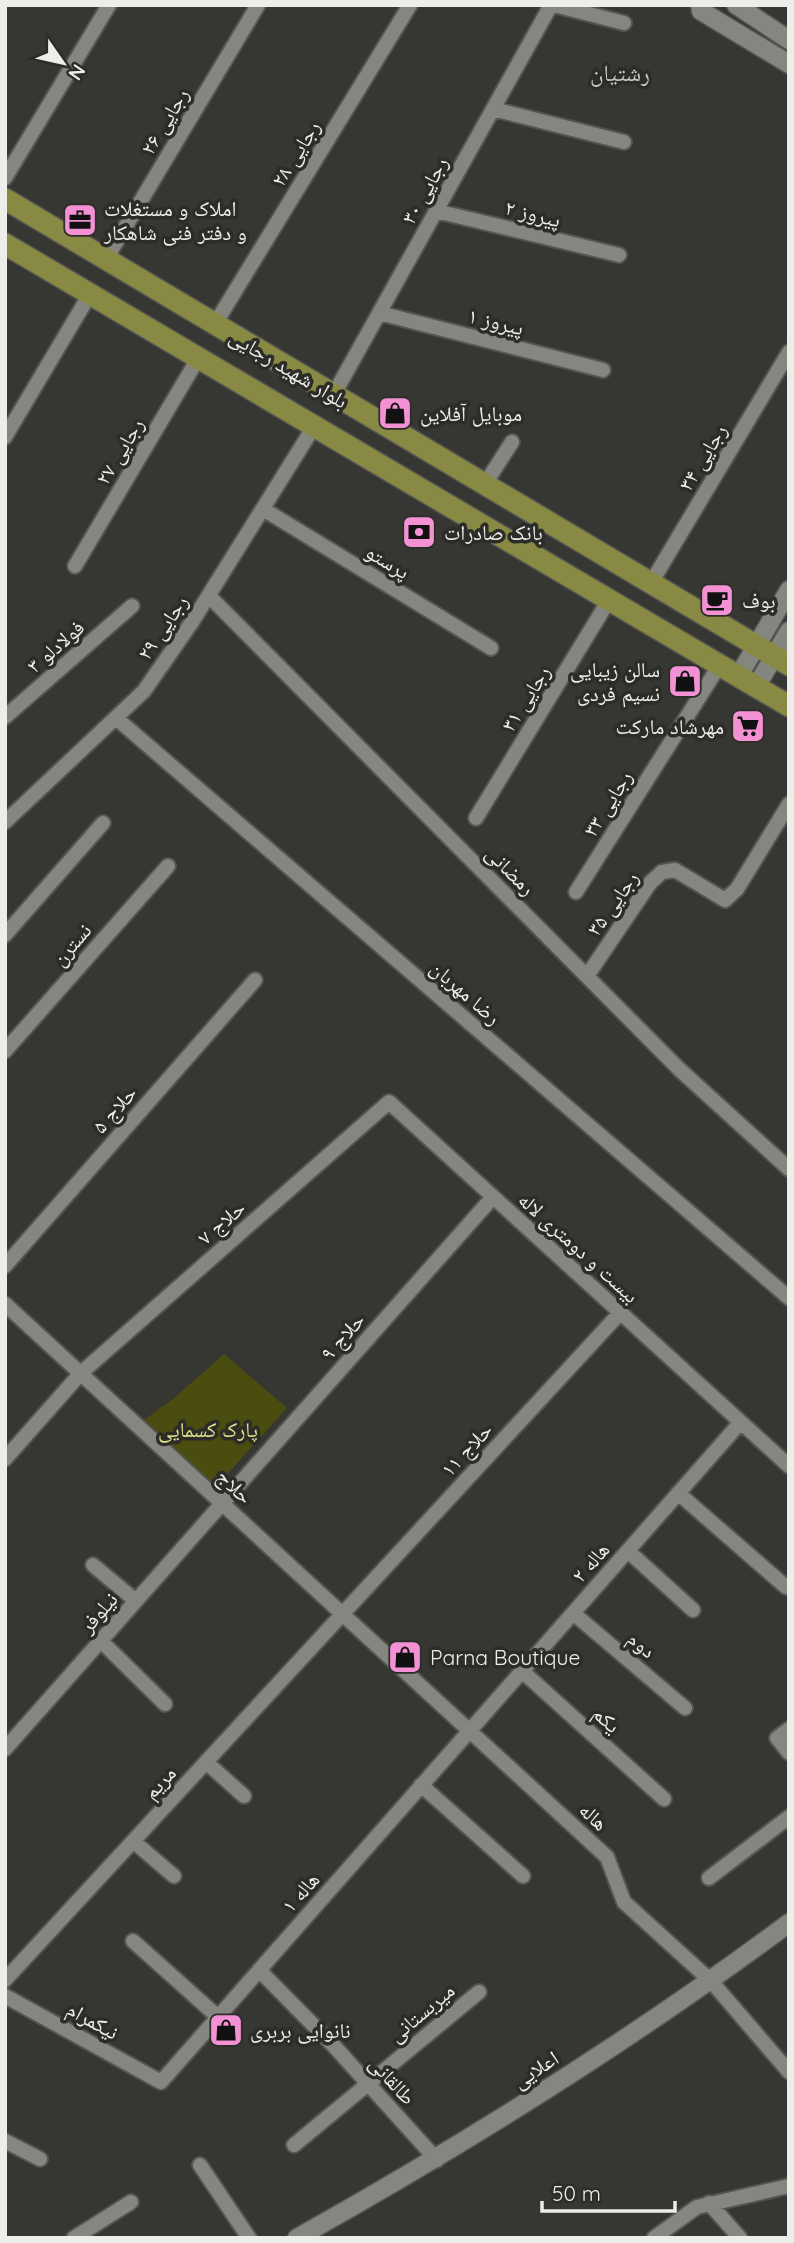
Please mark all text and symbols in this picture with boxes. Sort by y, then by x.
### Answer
north arrow [28,28,98,98]
district label: رشتیان [590,58,650,87]
text: N [63,60,91,85]
street label: رجایی ۲۶ [134,83,195,159]
street label: رجایی ۲۸ [265,115,326,191]
street label: رجایی ۳۰ [395,152,454,229]
street label: پیروز ۲ [502,194,563,233]
place label: املاک و مستغلات و دفتر فنی شاهکار [103,195,247,246]
office icon: املاک و مستغلات و دفتر فنی شاهکار [61,201,99,239]
street label: پیروز ۱ [465,302,526,341]
street label: بلوار شهید رجایی [225,323,353,414]
shop icon: موبایل آفلاین [376,394,414,432]
place label: موبایل آفلاین [420,400,522,427]
street label: رجایی ۲۷ [89,413,150,489]
street label: رجایی ۳۴ [672,419,733,495]
bank icon: بانک صادرات [400,513,438,551]
place label: بانک صادرات [444,519,543,545]
street label: پرستو [361,538,415,584]
cafe icon: بوف [698,581,736,619]
place label: بوف [742,587,775,613]
street label: رجایی ۲۹ [131,589,194,665]
street label: فولادلو ۳ [21,614,89,678]
place label: سالن زیبایی نسیم فردی [570,656,660,708]
street label: رجایی ۳۱ [495,660,556,736]
shop icon: سالن زیبایی نسیم فردی [666,662,704,700]
supermarket icon: مهرشاد مارکت [729,707,767,745]
place label: مهرشاد مارکت [616,713,724,739]
street label: رجایی ۳۳ [577,765,638,841]
street label: رمضانی [480,840,541,901]
street label: رجایی ۳۵ [580,866,644,941]
street label: نسترن [45,917,97,971]
street label: رضا مهربان [425,954,507,1030]
street label: حلاج ۵ [86,1080,143,1139]
street label: بیست و دومتری لاله [513,1186,645,1308]
street label: حلاج ۷ [192,1194,251,1251]
street label: حلاج ۹ [314,1307,371,1366]
park label: پارک کسمایی [158,1416,258,1443]
street label: حلاج ۱۱ [435,1417,498,1482]
street label: حلاج [211,1463,258,1510]
street label: هاله ۲ [565,1536,615,1588]
street label: نیلوفر [73,1586,123,1639]
street label: دوم [621,1625,661,1665]
shop icon: Parna Boutique [386,1638,424,1676]
place label: Parna Boutique [430,1644,580,1670]
street label: یکم [587,1700,626,1739]
street label: مریم [137,1760,182,1806]
street label: هاله [574,1796,614,1836]
street label: هاله ۱ [275,1866,325,1918]
street label: میربستانی [383,1977,460,2048]
street label: نیکمرام [61,1995,124,2047]
shop icon: نانوایی بربری [207,2011,245,2049]
place label: نانوایی بربری [250,2017,351,2044]
street label: اعلایی [507,2044,564,2094]
street label: طالقانی [363,2050,422,2111]
scale bar [542,2170,675,2214]
text: 50 m [552,2180,601,2206]

